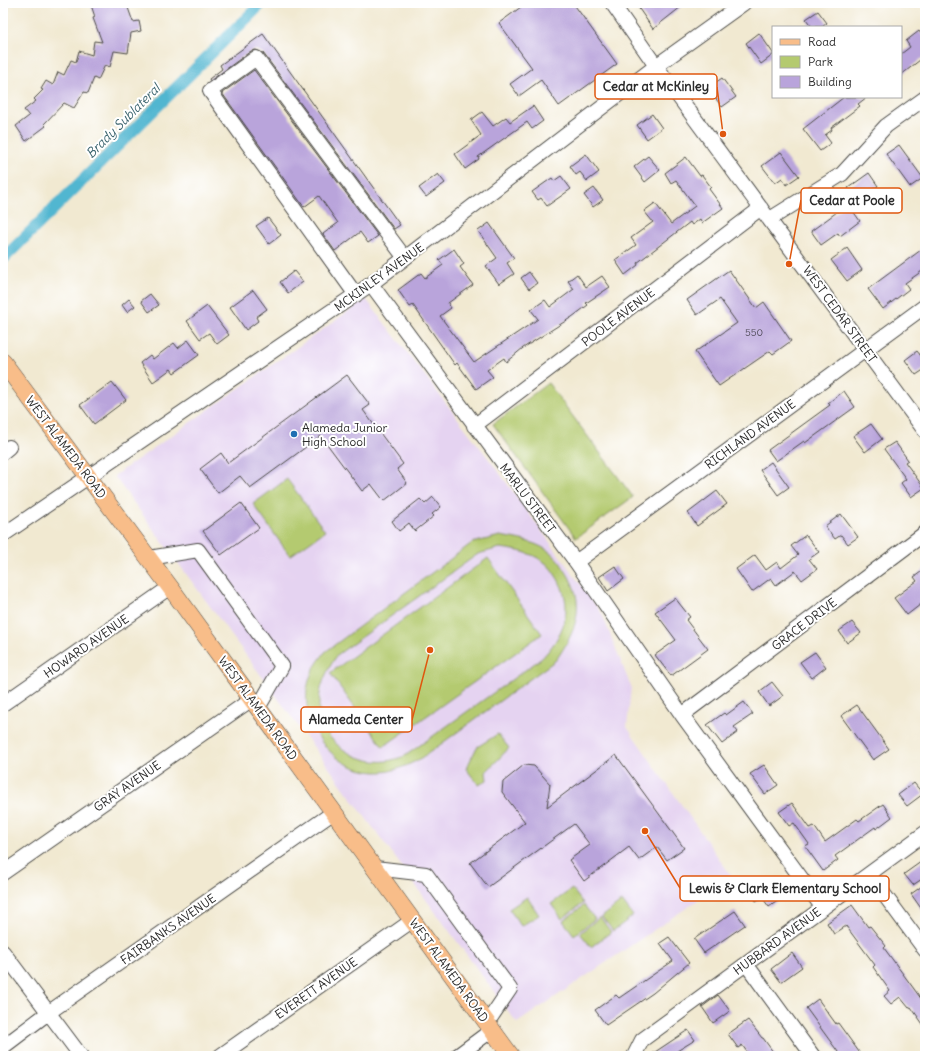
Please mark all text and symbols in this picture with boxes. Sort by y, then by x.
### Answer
legend [772,26,902,98]
text: Road [808,34,836,49]
text: Park [808,54,833,69]
callout: Cedar at McKinley [595,74,717,99]
text: Building [808,74,852,89]
text: Cedar at McKinley [603,78,709,95]
water label: Brady Sublateral [82,79,165,162]
callout: Cedar at Poole [801,188,902,213]
text: Cedar at Poole [809,192,895,209]
street label: MCKINLEY AVENUE [331,239,427,315]
street label: WEST CEDAR STREET [800,263,880,365]
street label: POOLE AVENUE [578,285,658,349]
house number: 550 [745,326,763,339]
street label: WEST ALAMEDA ROAD [23,393,109,501]
street label: RICHLAND AVENUE [702,396,798,472]
place label: Alameda Junior High School [302,420,387,449]
marker: Alameda Junior High School [289,429,299,439]
street label: MARLU STREET [497,460,559,536]
street label: GRACE DRIVE [768,595,840,653]
street label: HOWARD AVENUE [40,611,132,681]
street label: WEST ALAMEDA ROAD [215,653,301,763]
callout: Alameda Center [301,707,412,732]
text: Alameda Center [309,711,404,728]
street label: GRAY AVENUE [91,757,163,815]
callout: Lewis & Clark Elementary School [680,876,889,901]
text: Lewis & Clark Elementary School [689,880,881,897]
street label: FAIRBANKS AVENUE [117,890,219,968]
street label: HUBBARD AVENUE [730,904,824,978]
street label: WEST ALAMEDA ROAD [406,915,492,1025]
street label: EVERETT AVENUE [272,954,360,1022]

